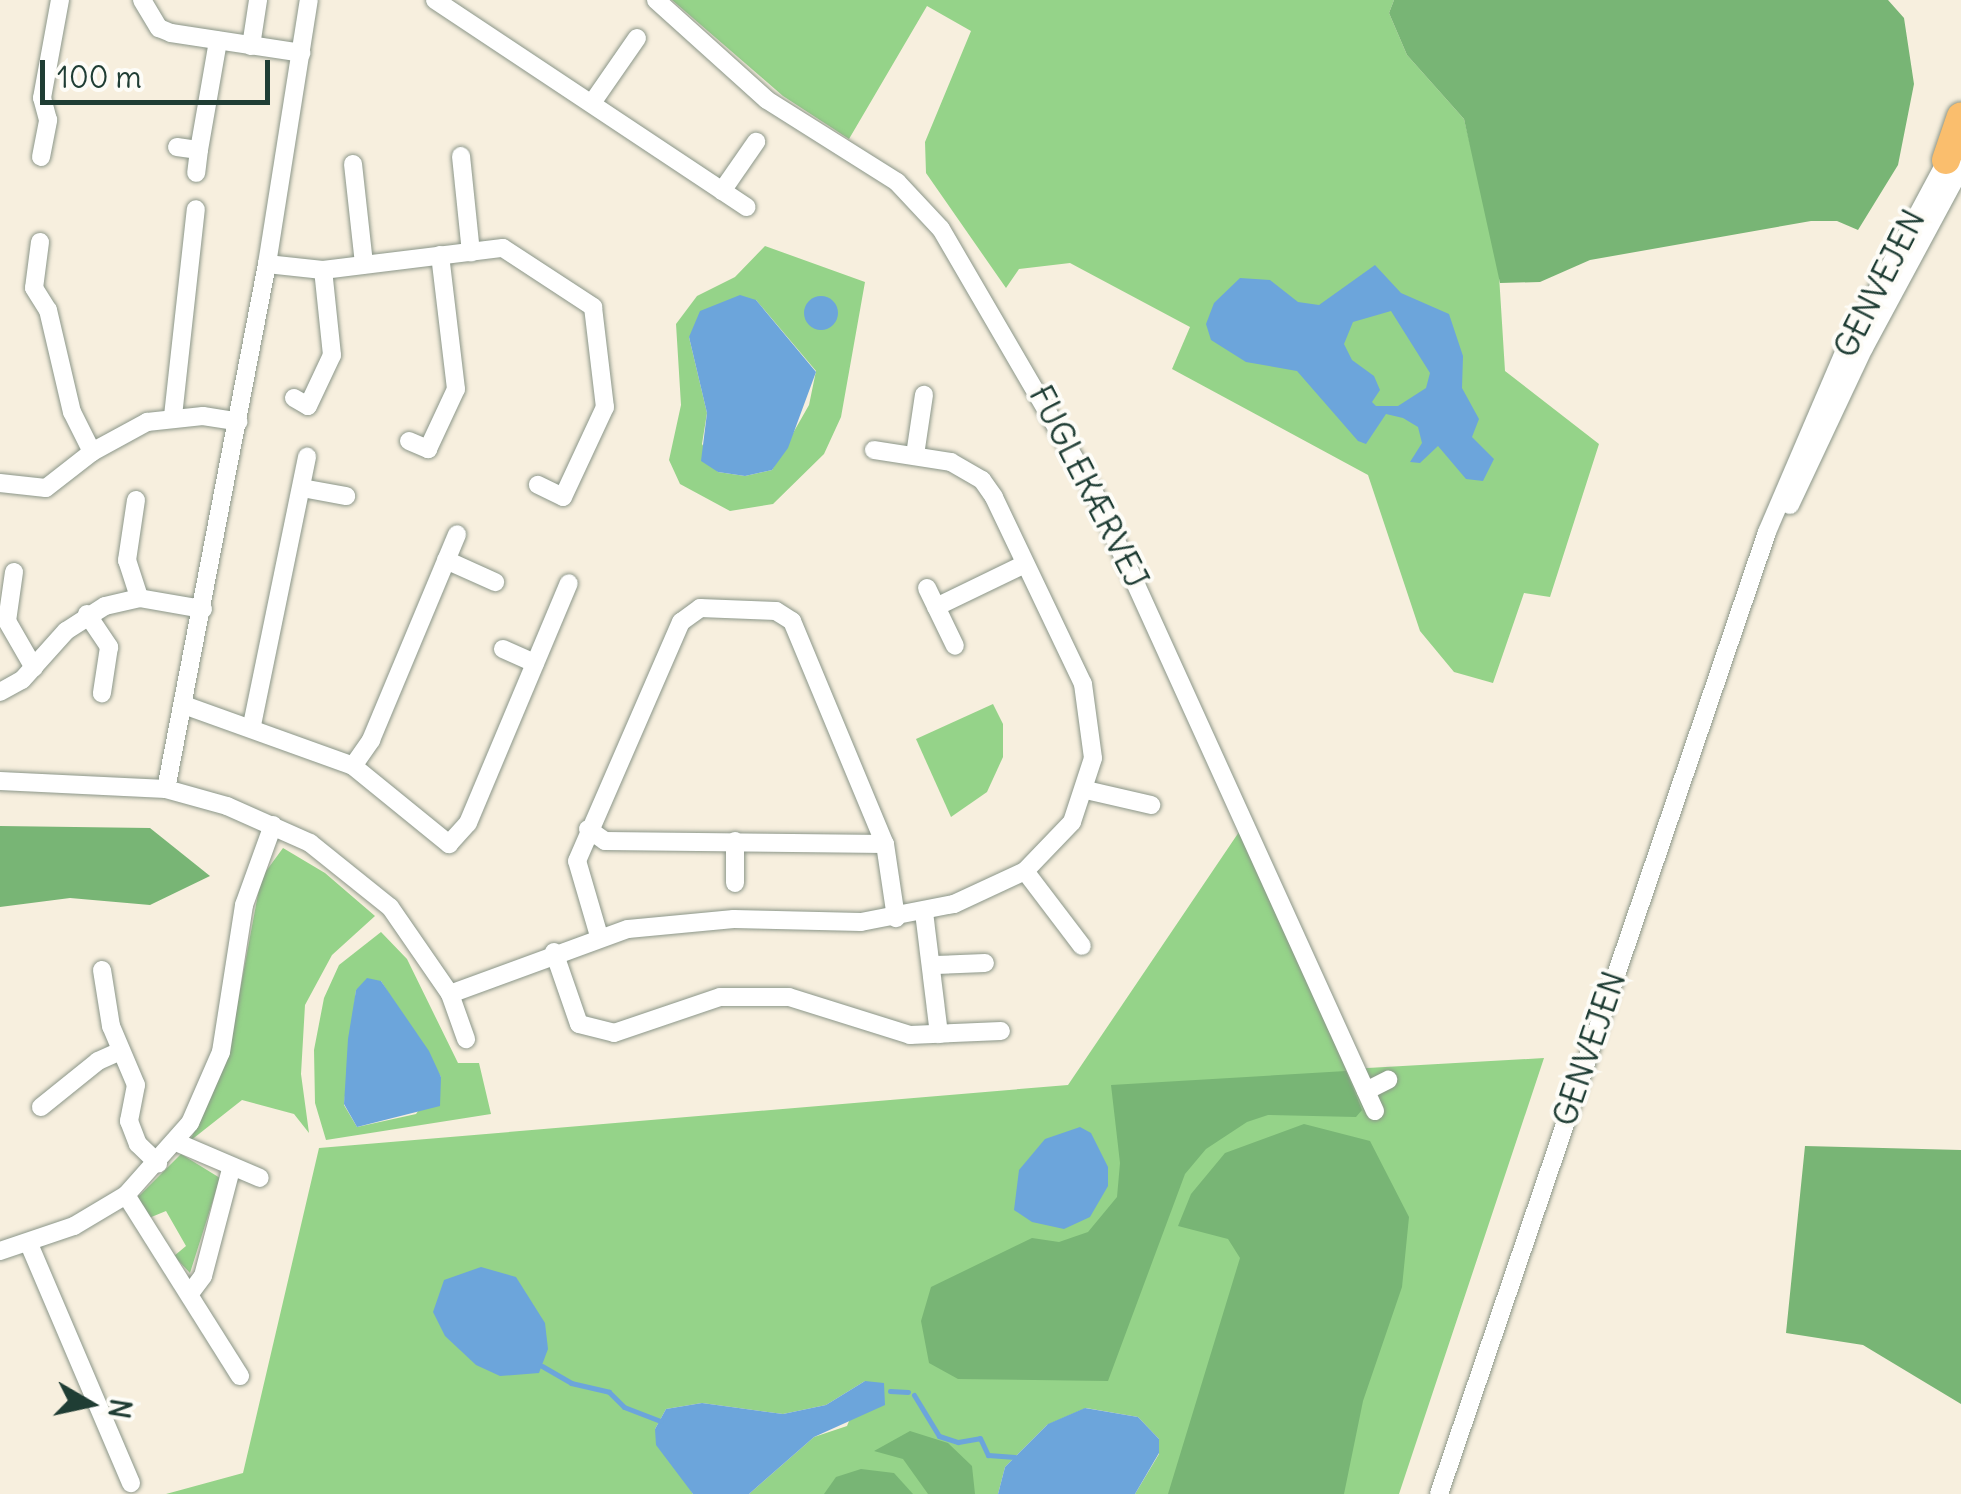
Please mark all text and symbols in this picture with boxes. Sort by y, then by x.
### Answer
scale bar [45,40,275,102]
text: 100 m [57,58,142,96]
street label: GENVEJEN [1826,204,1934,364]
street label: FUGLEKÆRVEJ [1021,379,1155,595]
street label: GENVEJEN [1546,967,1634,1131]
north arrow [40,1354,140,1454]
text: N [100,1396,139,1421]

